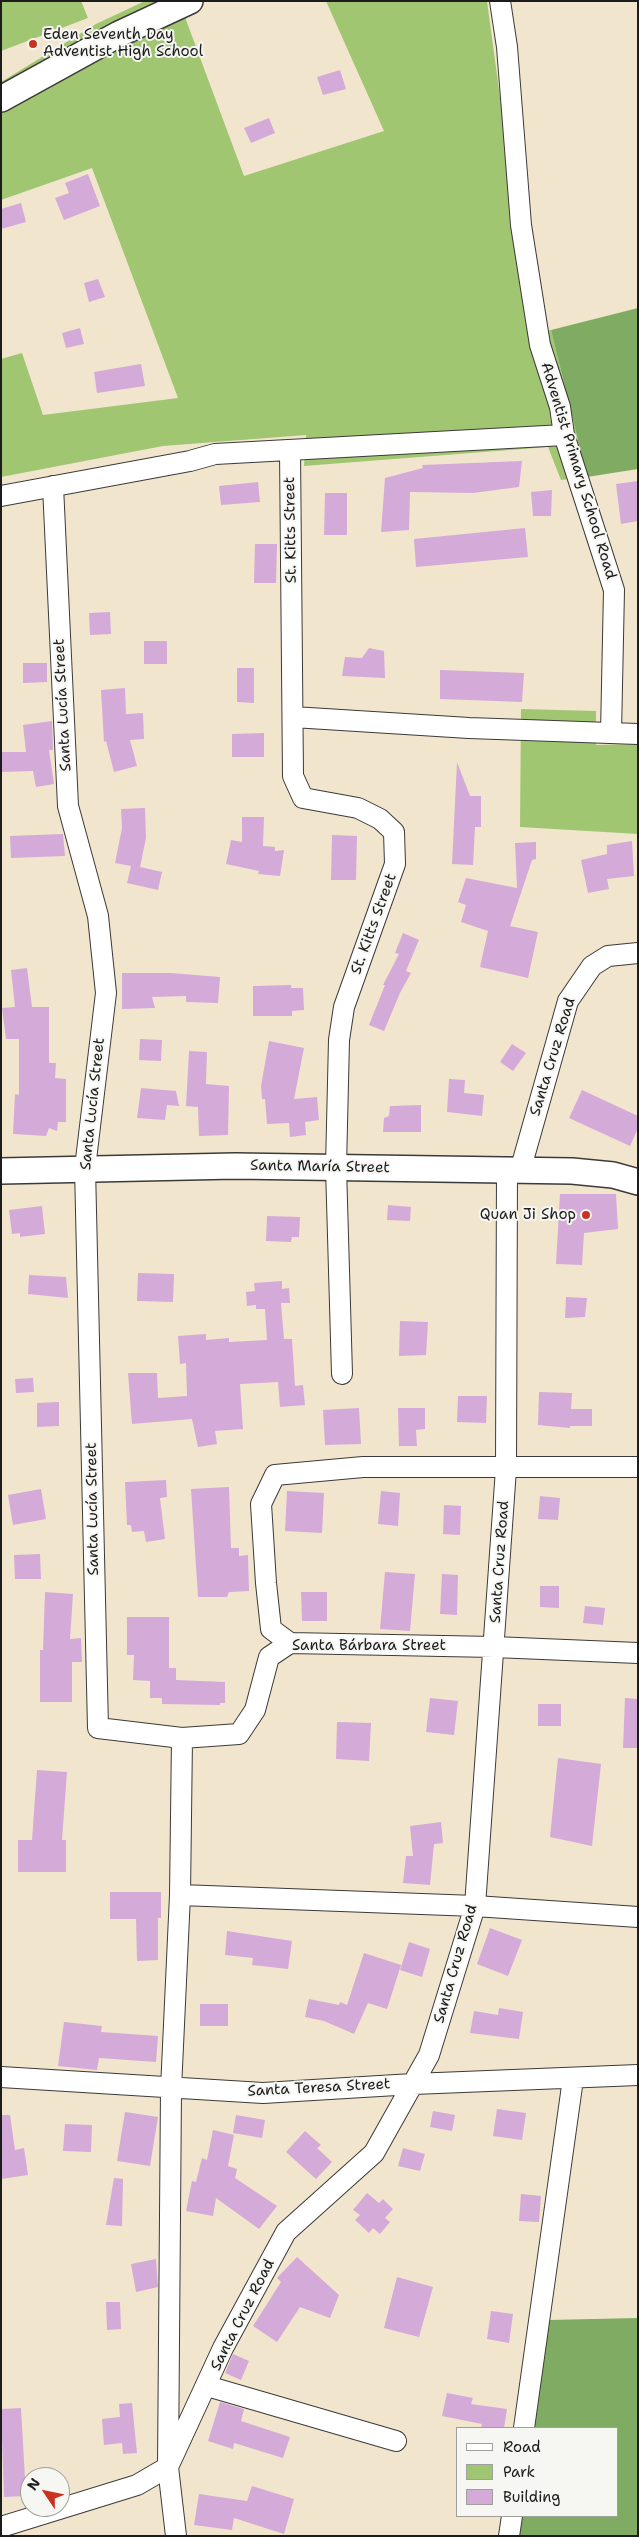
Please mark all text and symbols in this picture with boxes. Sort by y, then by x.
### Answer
place label: Eden Seventh Day Adventist High School [43,26,203,61]
marker: Eden Seventh Day Adventist High School [27,38,39,50]
street label: Adventist Primary School Road [536,360,620,582]
street label: St. Kitts Street [281,477,301,583]
street label: Santa Lucía Street [51,638,75,772]
street label: St. Kitts Street [347,871,401,977]
street label: Santa Cruz Road [526,996,580,1118]
street label: Santa Lucía Street [77,1037,109,1171]
street label: Santa María Street [250,1157,390,1177]
place label: Quan Ji Shop [480,1206,576,1224]
marker: Quan Ji Shop [580,1209,592,1221]
street label: Santa Lucía Street [83,1442,103,1576]
street label: Santa Cruz Road [487,1500,513,1624]
street label: Santa Bárbara Street [292,1637,446,1655]
street label: Santa Cruz Road [430,1903,482,2025]
street label: Santa Teresa Street [247,2075,391,2101]
street label: Santa Cruz Road [207,2256,279,2374]
legend [456,2427,619,2517]
text: Road [503,2437,541,2457]
text: Park [503,2462,535,2482]
north arrow [20,2467,70,2517]
text: N [23,2475,44,2494]
text: Building [503,2487,560,2507]

